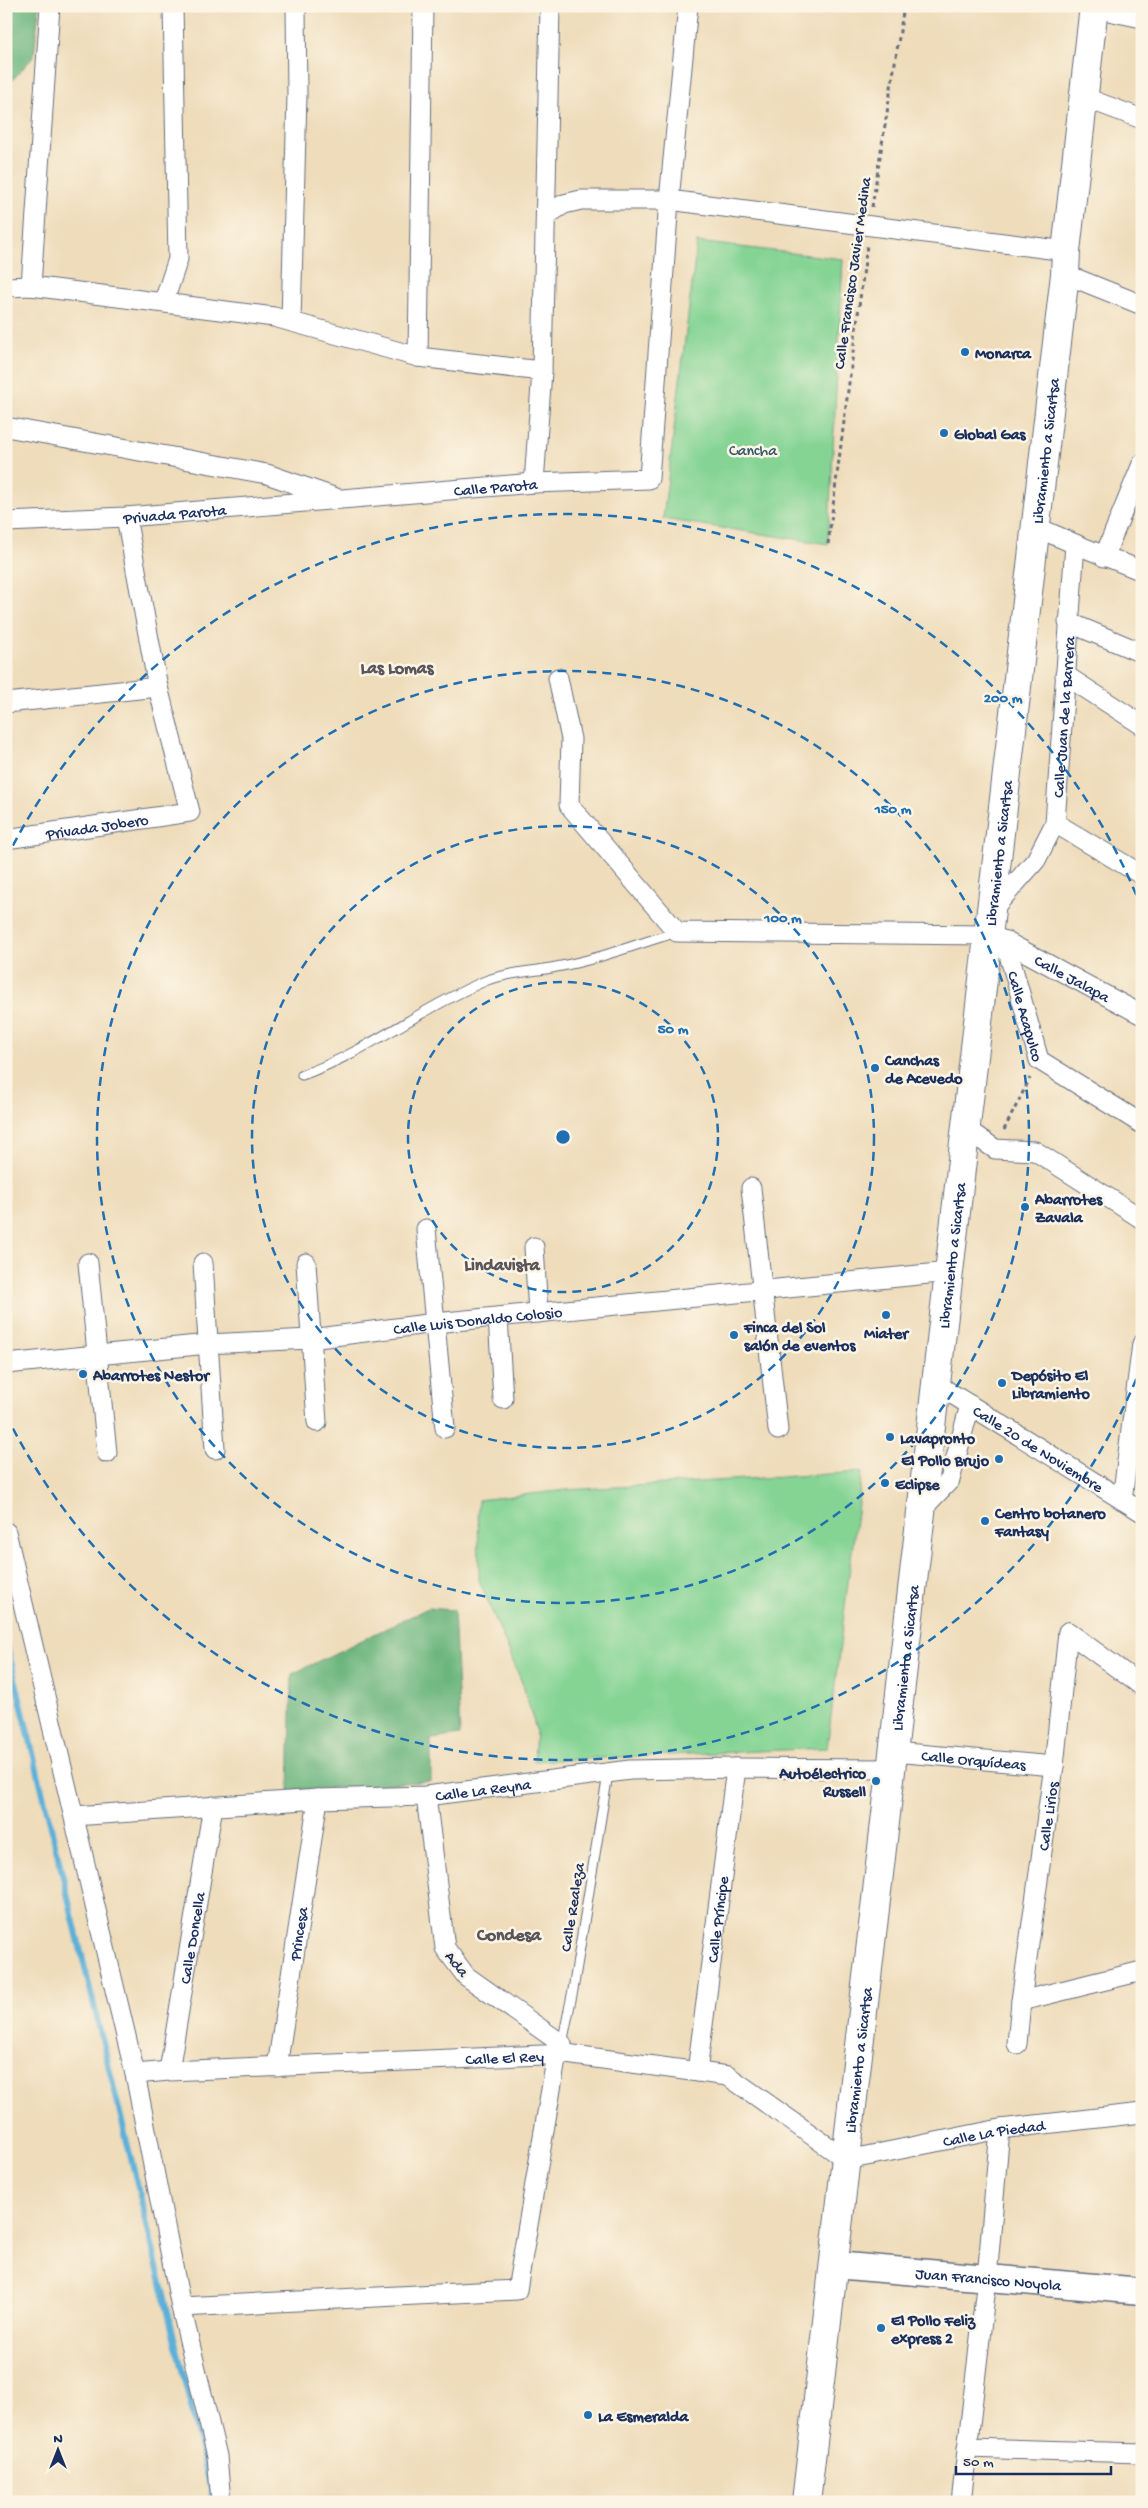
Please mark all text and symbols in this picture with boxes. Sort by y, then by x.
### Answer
street label: Calle Francisco Javier Medina [832,175,878,371]
marker: Monarca [959,346,971,358]
place label: Monarca [975,346,1032,365]
street label: Libramiento a Sicartsa [1030,376,1066,525]
marker: Global Gas [938,427,950,439]
place label: Global Gas [954,427,1027,446]
park label: Cancha [729,443,778,462]
street label: Calle Parota [453,477,540,503]
street label: Privada Parota [122,503,228,530]
street label: Calle Juan de la Barrera [1051,635,1081,799]
district label: Las Lomas [361,659,435,680]
text: 200 m [984,690,1023,708]
street label: Libramiento a Sicartsa [983,779,1019,927]
text: 150 m [874,801,912,819]
street label: Privada Jobero [44,812,150,846]
text: 100 m [763,910,802,928]
street label: Calle Jalapa [1030,952,1113,1009]
street label: Calle Acapulco [1001,970,1045,1064]
text: 50 m [658,1021,689,1039]
place label: Canchas de Acevedo [884,1053,963,1090]
marker: Canchas de Acevedo [869,1062,881,1074]
centre of rings [554,1128,572,1146]
street label: Libramiento a Sicartsa [936,1181,972,1330]
place label: Abarrotes Zavala [1034,1192,1103,1229]
marker: Abarrotes Zavala [1019,1201,1031,1213]
district label: Lindavista [464,1256,541,1277]
street label: Calle Luis Donaldo Colosio [392,1304,564,1341]
marker: Miater [880,1309,892,1321]
place label: Finca del Sol salón de eventos [743,1320,856,1357]
place label: Miater [864,1326,910,1345]
marker: Finca del Sol salón de eventos [728,1329,740,1341]
marker: Abarrotes Nestor [77,1368,89,1380]
place label: Abarrotes Nestor [92,1368,211,1387]
place label: Depósito El Libramiento [1010,1368,1091,1405]
marker: Depósito El Libramiento [996,1377,1008,1389]
street label: Calle 20 de Noviembre [968,1403,1106,1499]
marker: Lavapronto [884,1431,896,1443]
place label: Lavapronto [900,1431,976,1450]
place label: El Pollo Brujo [901,1453,990,1472]
marker: El Pollo Brujo [993,1453,1005,1465]
marker: Eclipse [879,1477,891,1489]
place label: Eclipse [895,1477,940,1496]
place label: Centro botanero Fantasy [994,1506,1107,1543]
marker: Centro botanero Fantasy [979,1515,991,1527]
street label: Libramiento a Sicartsa [890,1583,926,1732]
street label: Calle Orquídeas [920,1748,1028,1777]
place label: Autoélectrico Russell [778,1766,867,1803]
marker: Autoélectrico Russell [870,1775,882,1787]
street label: Calle La Reyna [434,1777,533,1808]
street label: Calle Lirios [1036,1780,1065,1852]
street label: Calle Realeza [558,1861,591,1953]
street label: Calle Príncipe [705,1874,735,1964]
street label: Calle Doncella [178,1890,212,1986]
street label: Princesa [287,1905,315,1963]
district label: Condesa [476,1926,542,1947]
street label: Ada [439,1948,472,1983]
street label: Libramiento a Sicartsa [843,1985,879,2134]
street label: Calle El Rey [465,2049,544,2071]
street label: Calle La Piedad [942,2118,1048,2153]
street label: Juan Francisco Noyola [914,2266,1063,2297]
place label: El Pollo Feliz express 2 [890,2313,976,2350]
marker: El Pollo Feliz express 2 [875,2322,887,2334]
marker: La Esmeralda [582,2409,594,2421]
place label: La Esmeralda [598,2409,689,2428]
north arrow [32,2426,82,2476]
text: N [53,2431,63,2448]
scale bar [956,2443,1110,2475]
text: 50 m [963,2454,994,2472]

